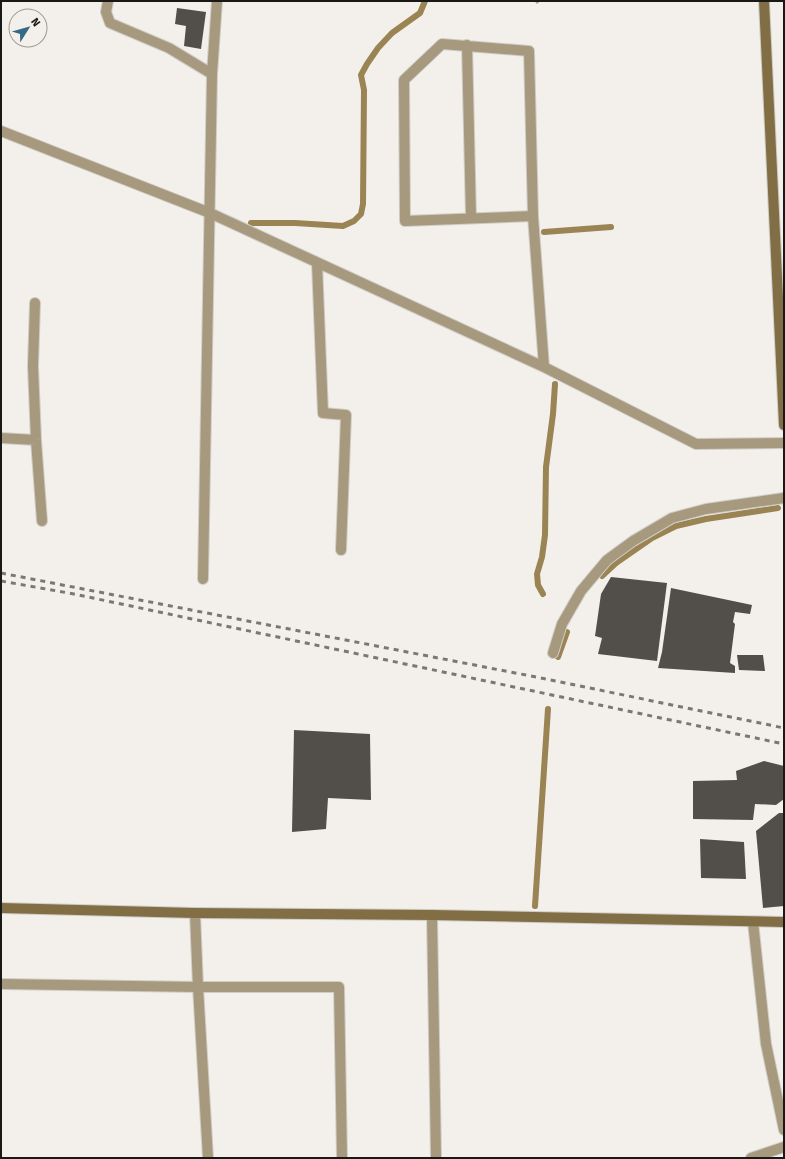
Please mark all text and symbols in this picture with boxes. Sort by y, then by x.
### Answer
north arrow [8,8,48,48]
text: N [28,15,43,29]

